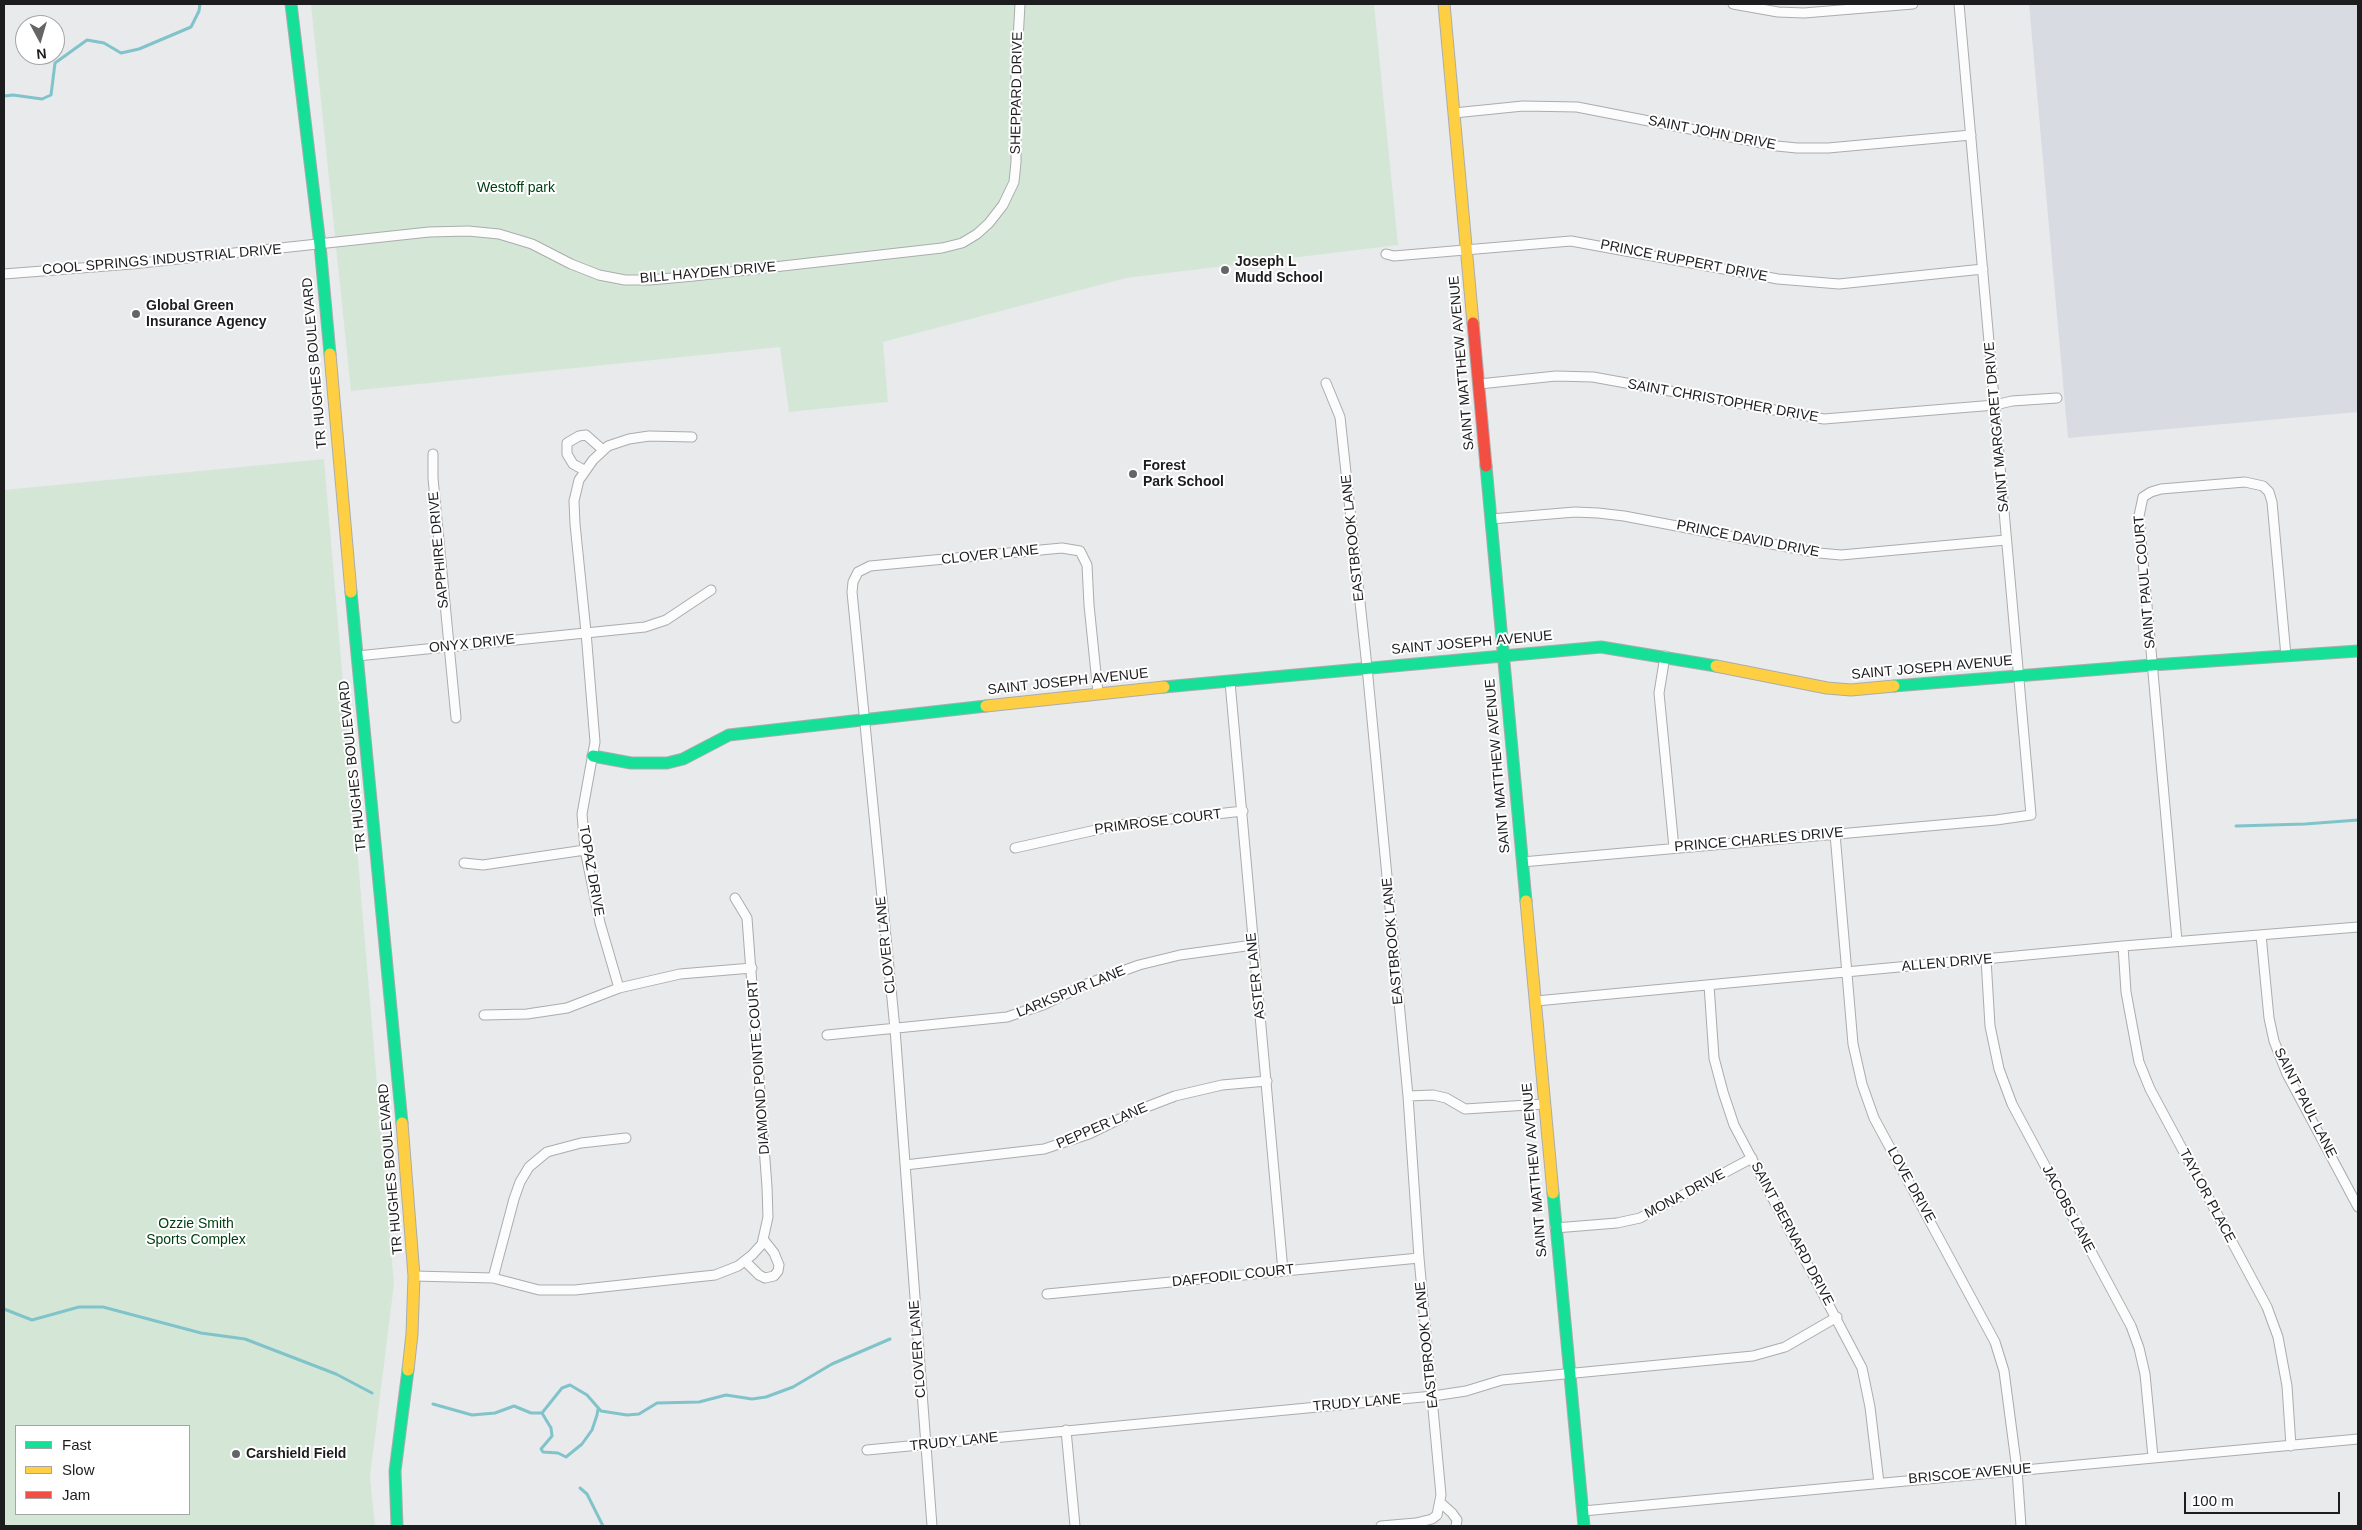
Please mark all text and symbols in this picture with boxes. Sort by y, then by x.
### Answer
north arrow [15,15,65,65]
street label: SHEPPARD DRIVE [1008,32,1026,154]
text: N [36,45,47,62]
street label: SAINT JOHN DRIVE [1647,112,1777,154]
park label: Westoff park [477,180,555,196]
street label: PRINCE RUPPERT DRIVE [1599,237,1769,285]
street label: COOL SPRINGS INDUSTRIAL DRIVE [42,241,282,279]
place label: Joseph L Mudd School [1235,254,1323,286]
street label: BILL HAYDEN DRIVE [639,259,777,287]
marker: Joseph L Mudd School [1219,264,1231,276]
street label: SAINT MATTHEW AVENUE [1446,275,1478,451]
street label: TR HUGHES BOULEVARD [299,277,331,449]
place label: Global Green Insurance Agency [146,298,267,331]
marker: Global Green Insurance Agency [130,308,142,320]
street label: SAINT MARGARET DRIVE [1981,341,2013,513]
street label: SAINT CHRISTOPHER DRIVE [1626,376,1820,426]
place label: Forest Park School [1143,458,1224,491]
marker: Forest Park School [1127,468,1139,480]
street label: EASTBROOK LANE [1338,474,1368,602]
street label: SAPPHIRE DRIVE [426,491,452,609]
street label: SAINT PAUL COURT [2131,514,2159,650]
street label: PRINCE DAVID DRIVE [1675,517,1821,561]
street label: CLOVER LANE [940,542,1040,568]
street label: SAINT JOSEPH AVENUE [1391,628,1553,658]
street label: ONYX DRIVE [428,631,516,657]
street label: SAINT JOSEPH AVENUE [1851,653,2013,683]
street label: SAINT JOSEPH AVENUE [987,665,1149,699]
street label: SAINT MATTHEW AVENUE [1482,678,1514,854]
street label: TR HUGHES BOULEVARD [336,680,370,852]
street label: PRIMROSE COURT [1093,806,1223,838]
street label: TOPAZ DRIVE [575,824,607,918]
street label: PRINCE CHARLES DRIVE [1674,824,1844,856]
street label: EASTBROOK LANE [1379,877,1407,1005]
street label: CLOVER LANE [873,895,899,995]
street label: ASTER LANE [1243,932,1269,1020]
street label: ALLEN DRIVE [1901,951,1993,975]
street label: LARKSPUR LANE [1014,962,1128,1022]
street label: DIAMOND POINTE COURT [744,979,774,1155]
street label: SAINT PAUL LANE [2270,1045,2340,1161]
street label: SAINT MATTHEW AVENUE [1519,1082,1551,1258]
street label: TR HUGHES BOULEVARD [375,1083,407,1255]
street label: PEPPER LANE [1054,1099,1150,1153]
street label: LOVE DRIVE [1883,1144,1939,1226]
street label: TAYLOR PLACE [2175,1146,2239,1246]
street label: SAINT BERNARD DRIVE [1747,1159,1837,1309]
street label: JACOBS LANE [2038,1162,2098,1256]
street label: MONA DRIVE [1642,1166,1728,1222]
park label: Ozzie Smith Sports Complex [146,1216,246,1248]
street label: DAFFODIL COURT [1171,1261,1295,1291]
street label: EASTBROOK LANE [1412,1281,1442,1409]
street label: CLOVER LANE [906,1300,930,1398]
street label: TRUDY LANE [1312,1391,1402,1415]
legend [15,1425,190,1515]
street label: TRUDY LANE [909,1429,999,1455]
text: Fast [62,1436,91,1453]
place label: Carshield Field [246,1446,346,1462]
marker: Carshield Field [230,1448,242,1460]
street label: BRISCOE AVENUE [1908,1460,2032,1488]
text: Slow [62,1461,95,1478]
scale bar [2187,1482,2343,1514]
text: Jam [62,1486,90,1503]
text: 100 m [2192,1492,2234,1509]

